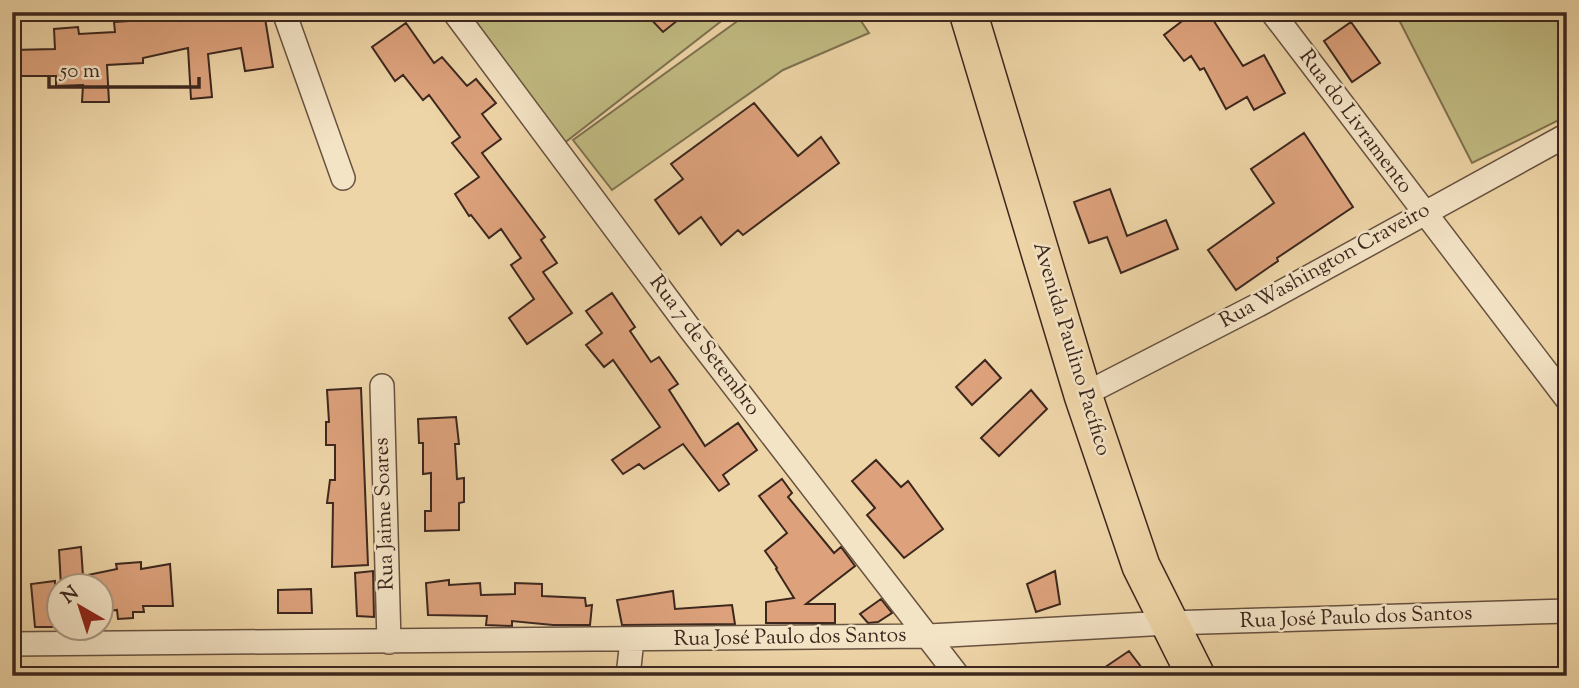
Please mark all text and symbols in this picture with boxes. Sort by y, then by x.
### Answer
street label: Rua do Livramento [1291,44,1419,200]
scale bar [49,46,200,90]
text: 50 m [59,57,100,87]
street label: Rua Washington Craveiro [1214,196,1436,336]
street label: Avenida Paulino Pacífico [1024,238,1118,460]
street label: Rua 7 de Setembro [641,270,767,422]
street label: Rua Jaime Soares [367,437,403,591]
north arrow [46,572,116,642]
text: N [56,580,85,611]
street label: Rua José Paulo dos Santos [1239,599,1473,637]
street label: Rua José Paulo dos Santos [673,621,907,655]

